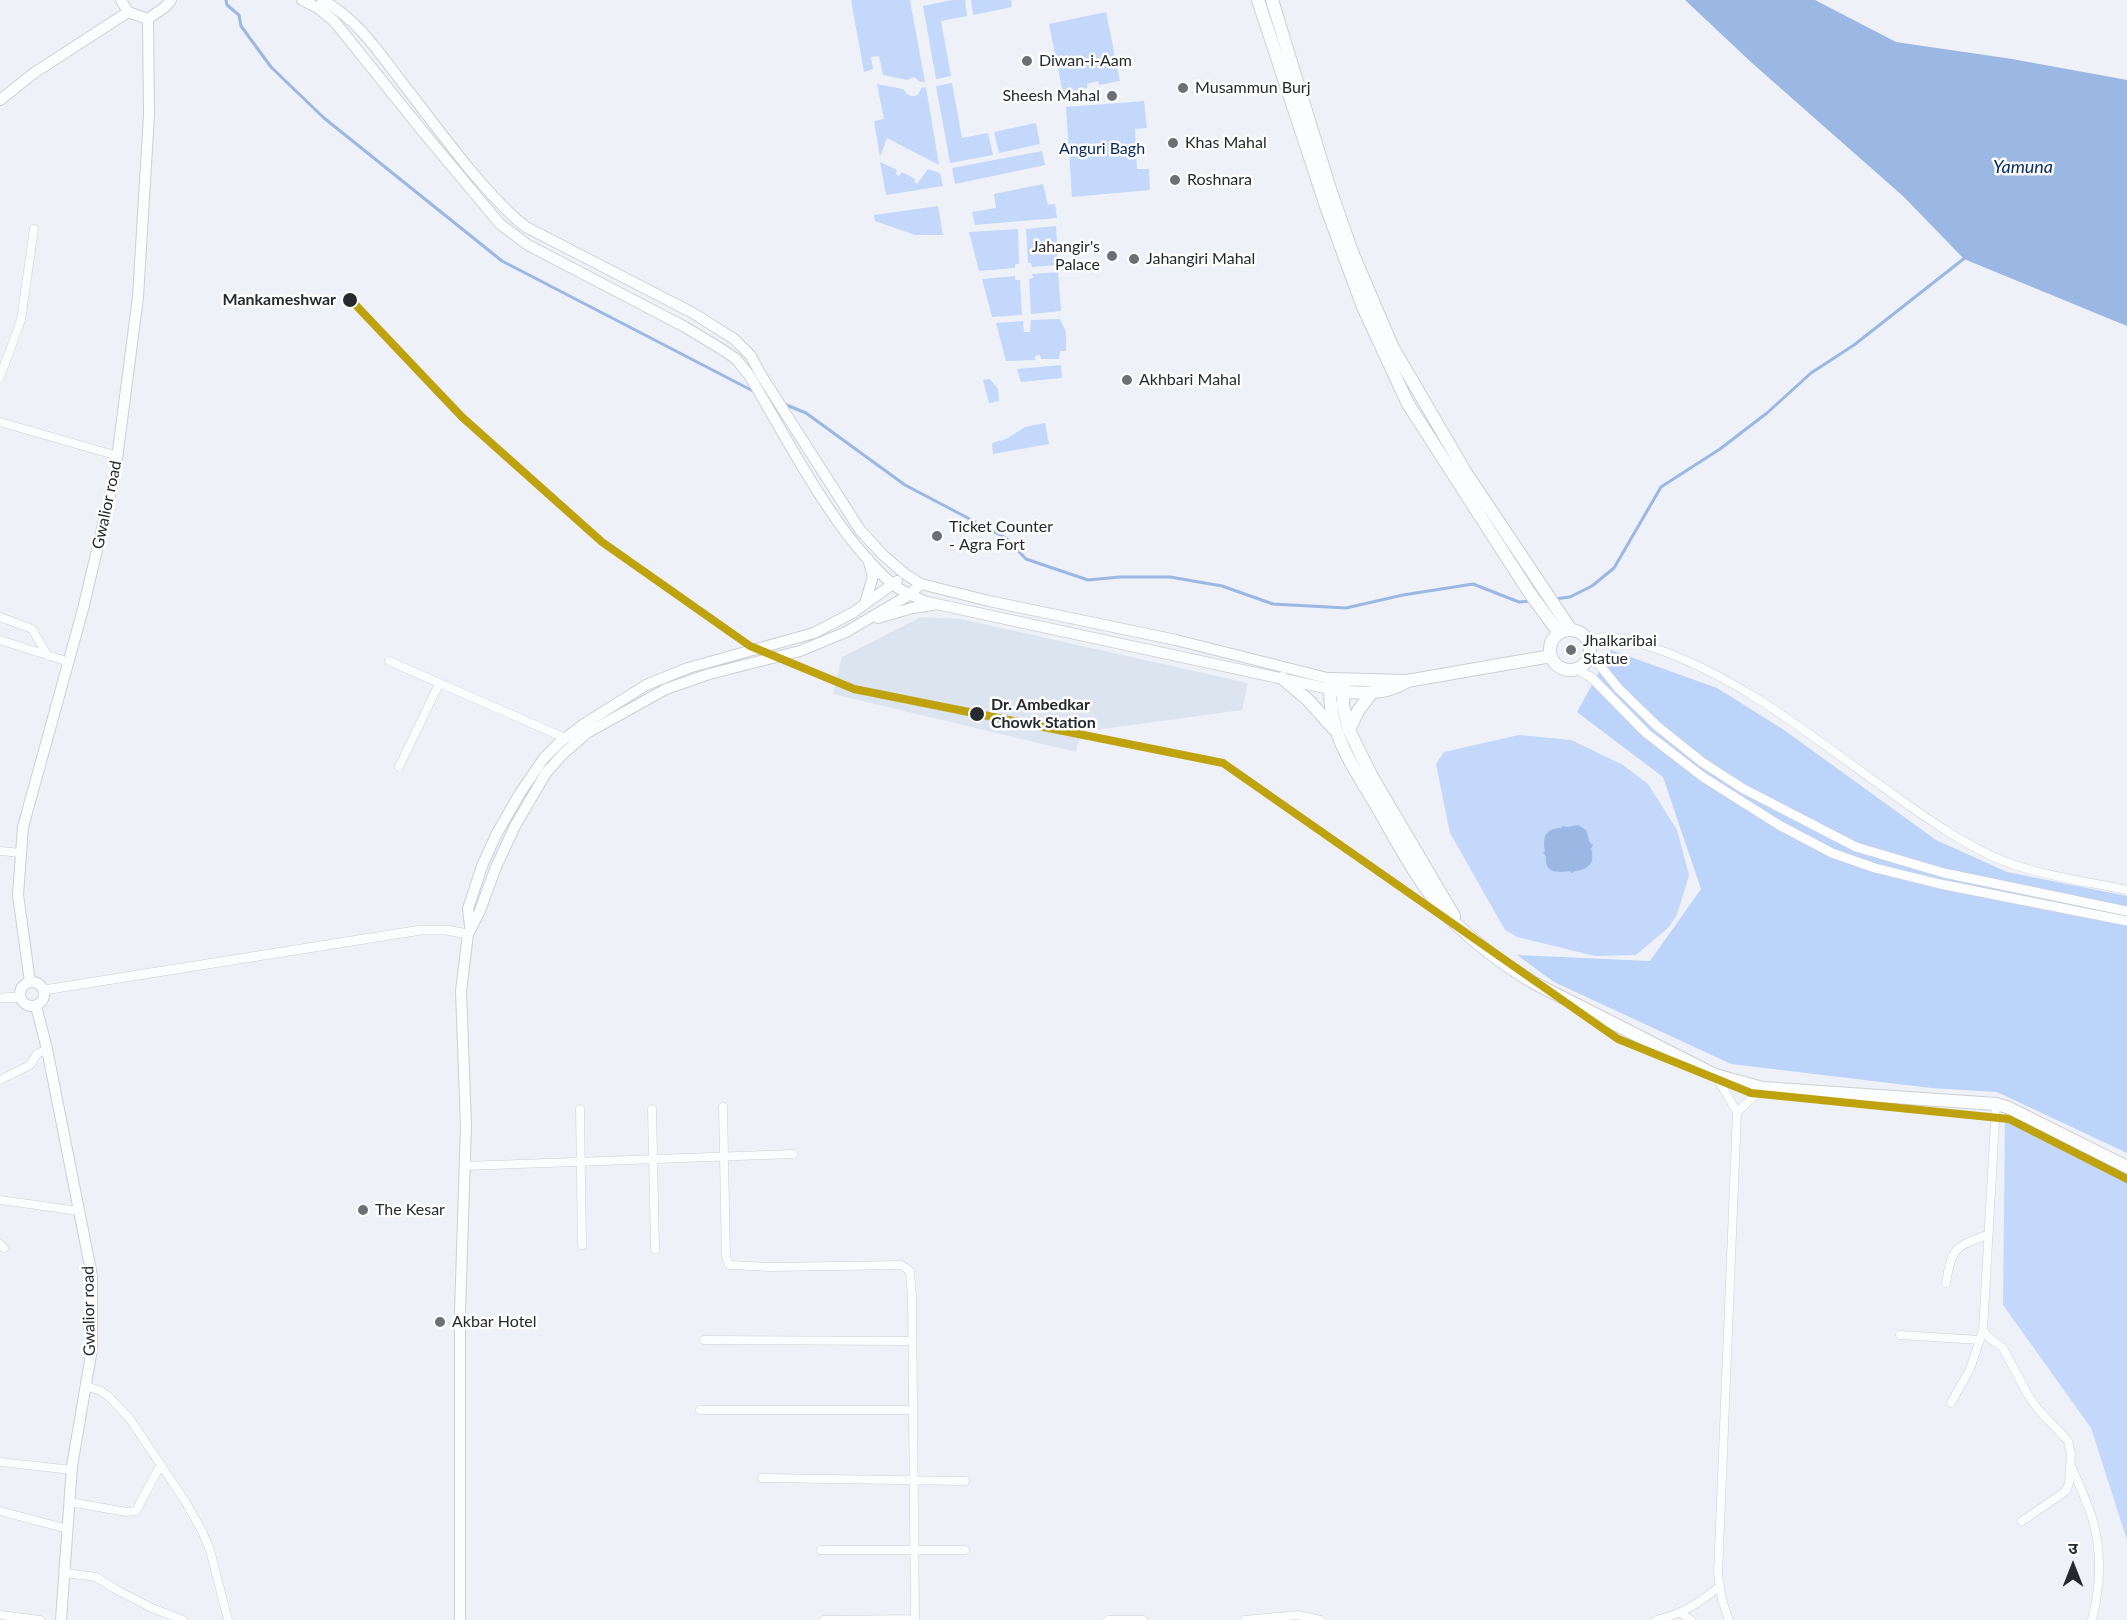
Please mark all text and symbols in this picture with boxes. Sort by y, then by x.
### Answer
place label: Diwan-i-Aam [1039,51,1132,71]
marker: Diwan-i-Aam [1020,54,1034,68]
place label: Musammun Burj [1195,78,1311,98]
marker: Musammun Burj [1176,81,1190,95]
place label: Sheesh Mahal [1002,86,1100,106]
marker: Sheesh Mahal [1105,89,1119,103]
place label: Khas Mahal [1185,133,1267,153]
marker: Khas Mahal [1166,136,1180,150]
park label: Anguri Bagh [1059,139,1145,159]
water label: Yamuna [1993,156,2053,178]
place label: Roshnara [1187,170,1252,190]
marker: Roshnara [1168,173,1182,187]
place label: Jahangir's Palace [1032,237,1100,275]
marker: Jahangir's Palace [1105,249,1119,263]
place label: Jahangiri Mahal [1146,249,1255,269]
marker: Jahangiri Mahal [1127,252,1141,266]
place label: Mankameshwar [223,290,336,310]
marker: Mankameshwar [341,291,359,309]
place label: Akhbari Mahal [1139,370,1241,390]
marker: Akhbari Mahal [1120,373,1134,387]
street label: Gwalior road [88,459,126,551]
place label: Ticket Counter - Agra Fort [949,517,1053,555]
marker: Ticket Counter - Agra Fort [930,529,944,543]
place label: Jhalkaribai Statue [1583,631,1657,669]
marker: Jhalkaribai Statue [1564,643,1578,657]
place label: Dr. Ambedkar Chowk Station [991,695,1096,733]
marker: Dr. Ambedkar Chowk Station [968,705,986,723]
place label: The Kesar [375,1200,445,1220]
marker: The Kesar [356,1203,370,1217]
street label: Gwalior road [79,1266,99,1356]
place label: Akbar Hotel [452,1312,537,1332]
marker: Akbar Hotel [433,1315,447,1329]
north arrow [2043,1536,2103,1596]
text: उ [2068,1538,2078,1557]

